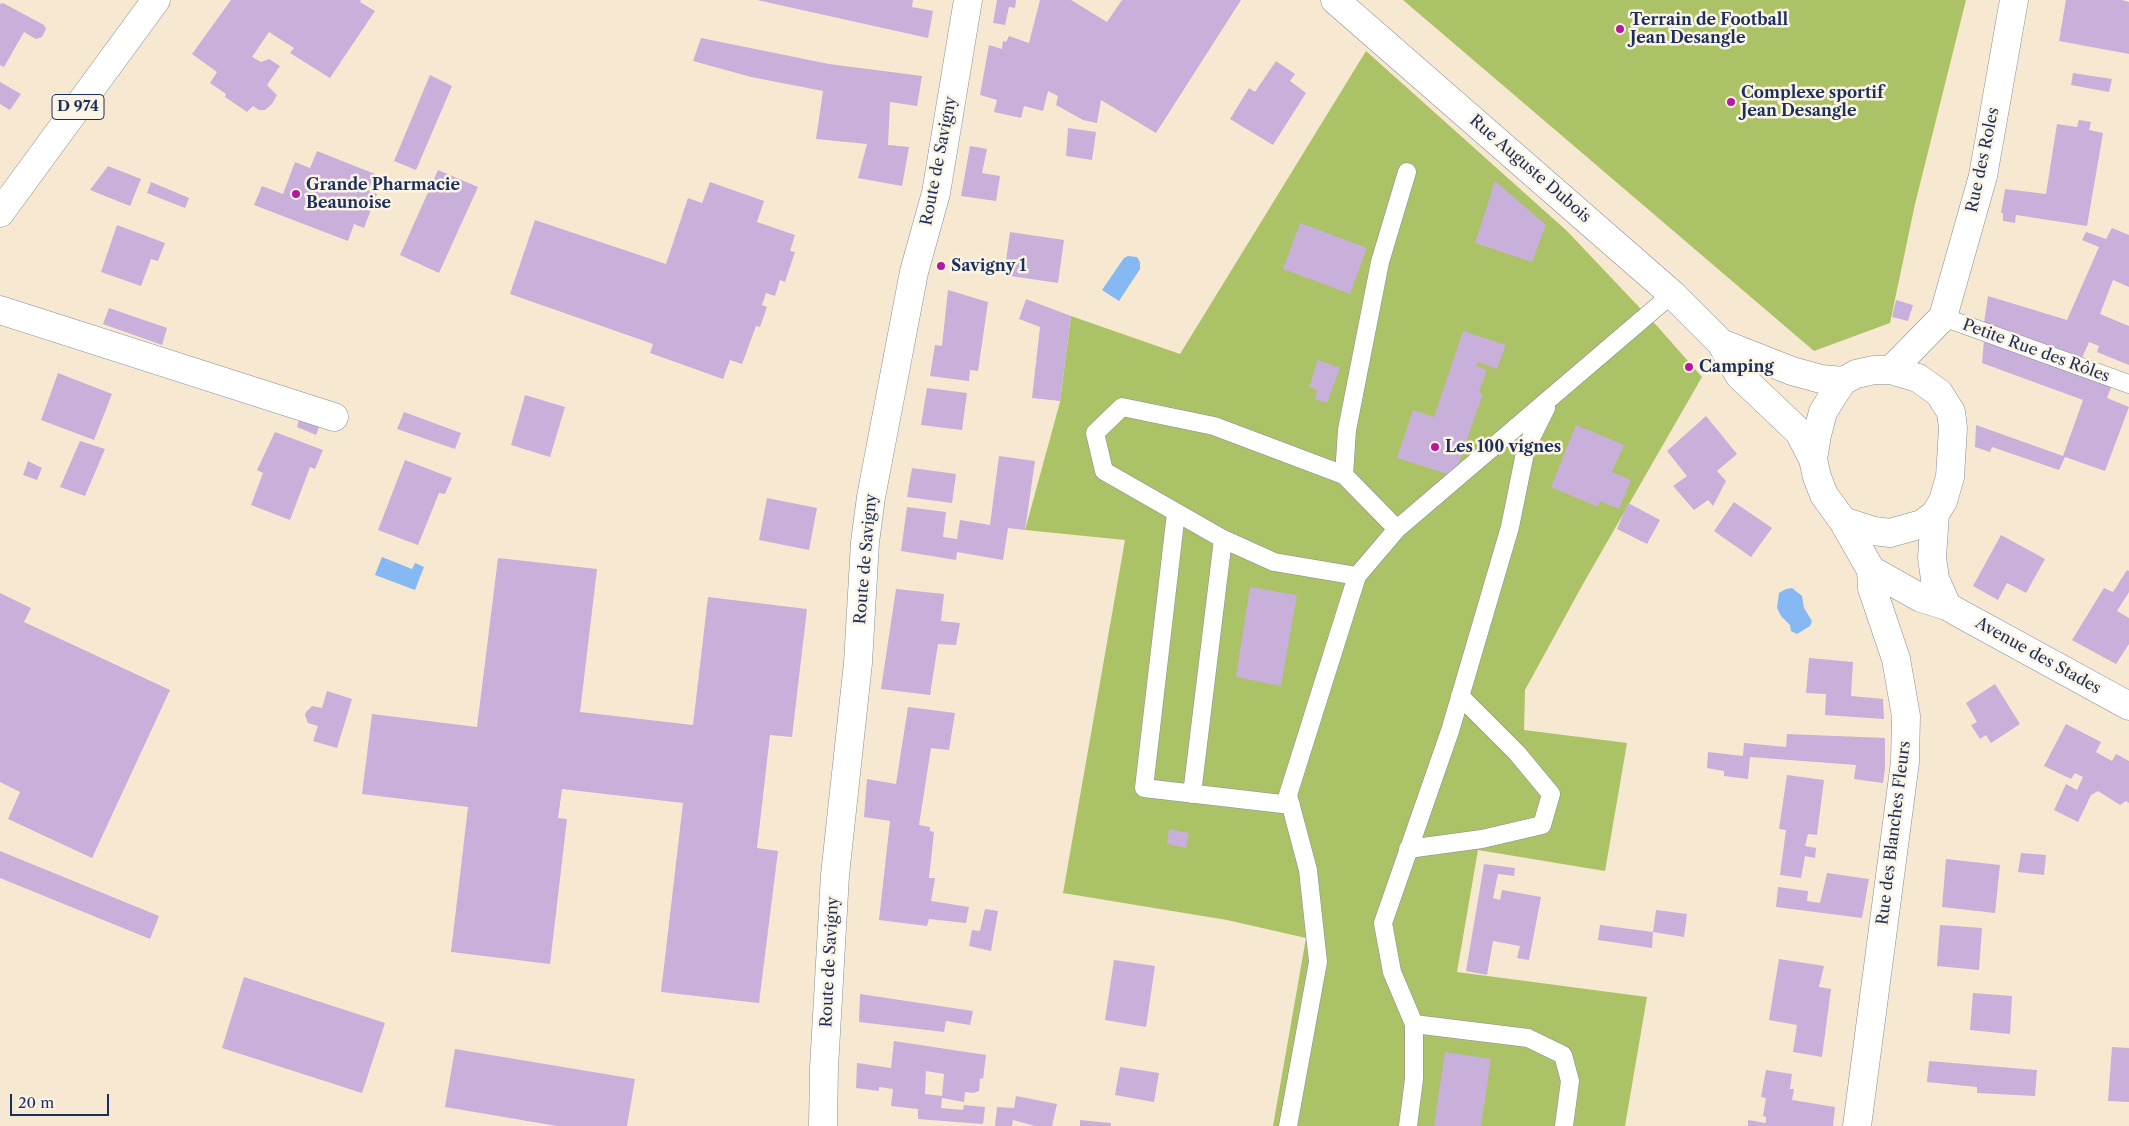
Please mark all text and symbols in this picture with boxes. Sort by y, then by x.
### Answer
place label: Terrain de Football Jean Desangle [1630,10,1788,48]
marker: Terrain de Football Jean Desangle [1614,23,1626,35]
place label: Complexe sportif Jean Desangle [1741,83,1884,121]
road number: D 974 [52,94,104,120]
street label: Route de Savigny [917,95,961,227]
marker: Complexe sportif Jean Desangle [1725,96,1737,108]
street label: Rue des Roles [1963,106,2003,214]
street label: Rue Auguste Dubois [1465,111,1595,227]
place label: Grande Pharmacie Beaunoise [306,175,460,213]
marker: Grande Pharmacie Beaunoise [290,188,302,200]
place label: Savigny 1 [951,256,1026,276]
marker: Savigny 1 [935,260,947,272]
street label: Petite Rue des Rôles [1960,315,2112,387]
place label: Camping [1699,357,1774,377]
marker: Camping [1683,361,1695,373]
place label: Les 100 vignes [1445,437,1561,457]
marker: Les 100 vignes [1429,441,1441,453]
street label: Route de Savigny [851,493,881,625]
street label: Avenue des Stades [1972,614,2104,698]
street label: Rue des Blanches Fleurs [1873,740,1915,926]
street label: Route de Savigny [817,896,843,1028]
scale bar [12,1084,111,1116]
text: 20 m [18,1093,54,1112]

